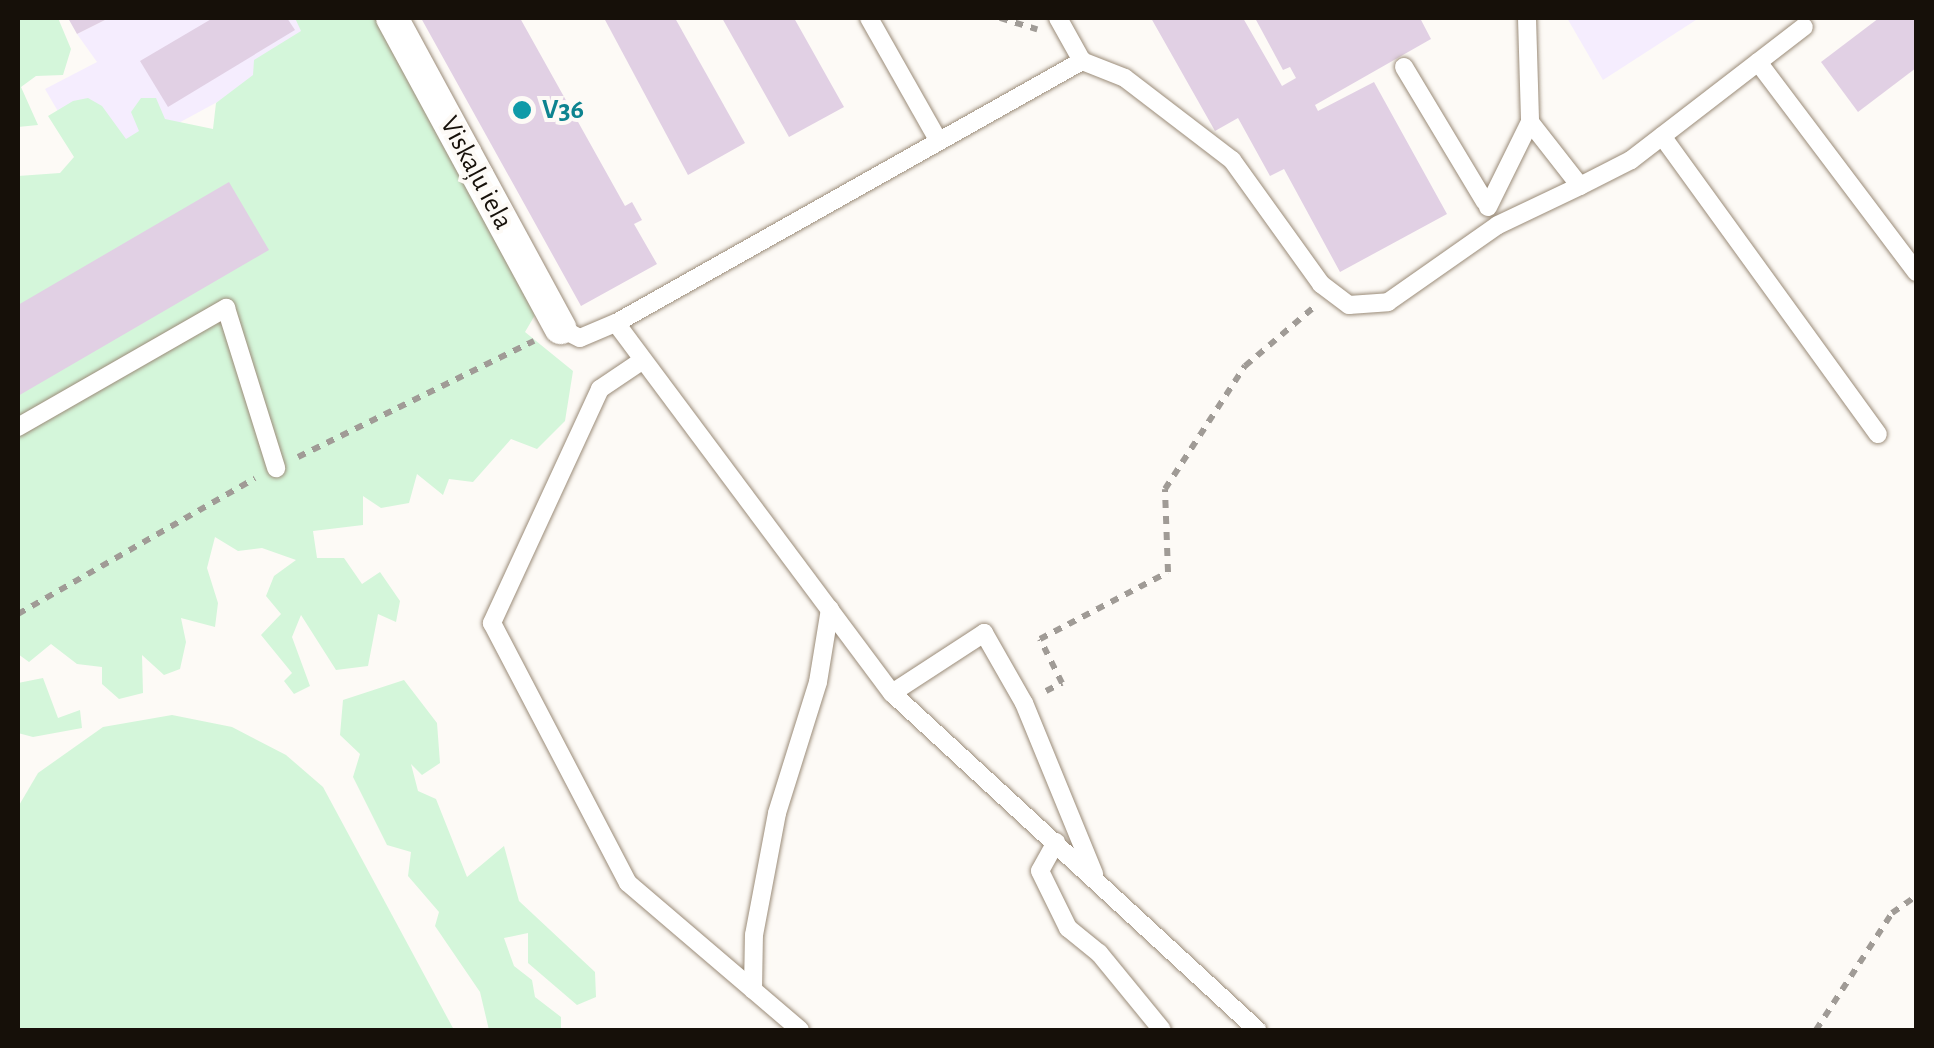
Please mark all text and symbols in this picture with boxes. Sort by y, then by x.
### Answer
place label: V36 [542,93,584,127]
marker: V36 [511,99,533,121]
street label: Viskaļu iela [432,111,520,235]

